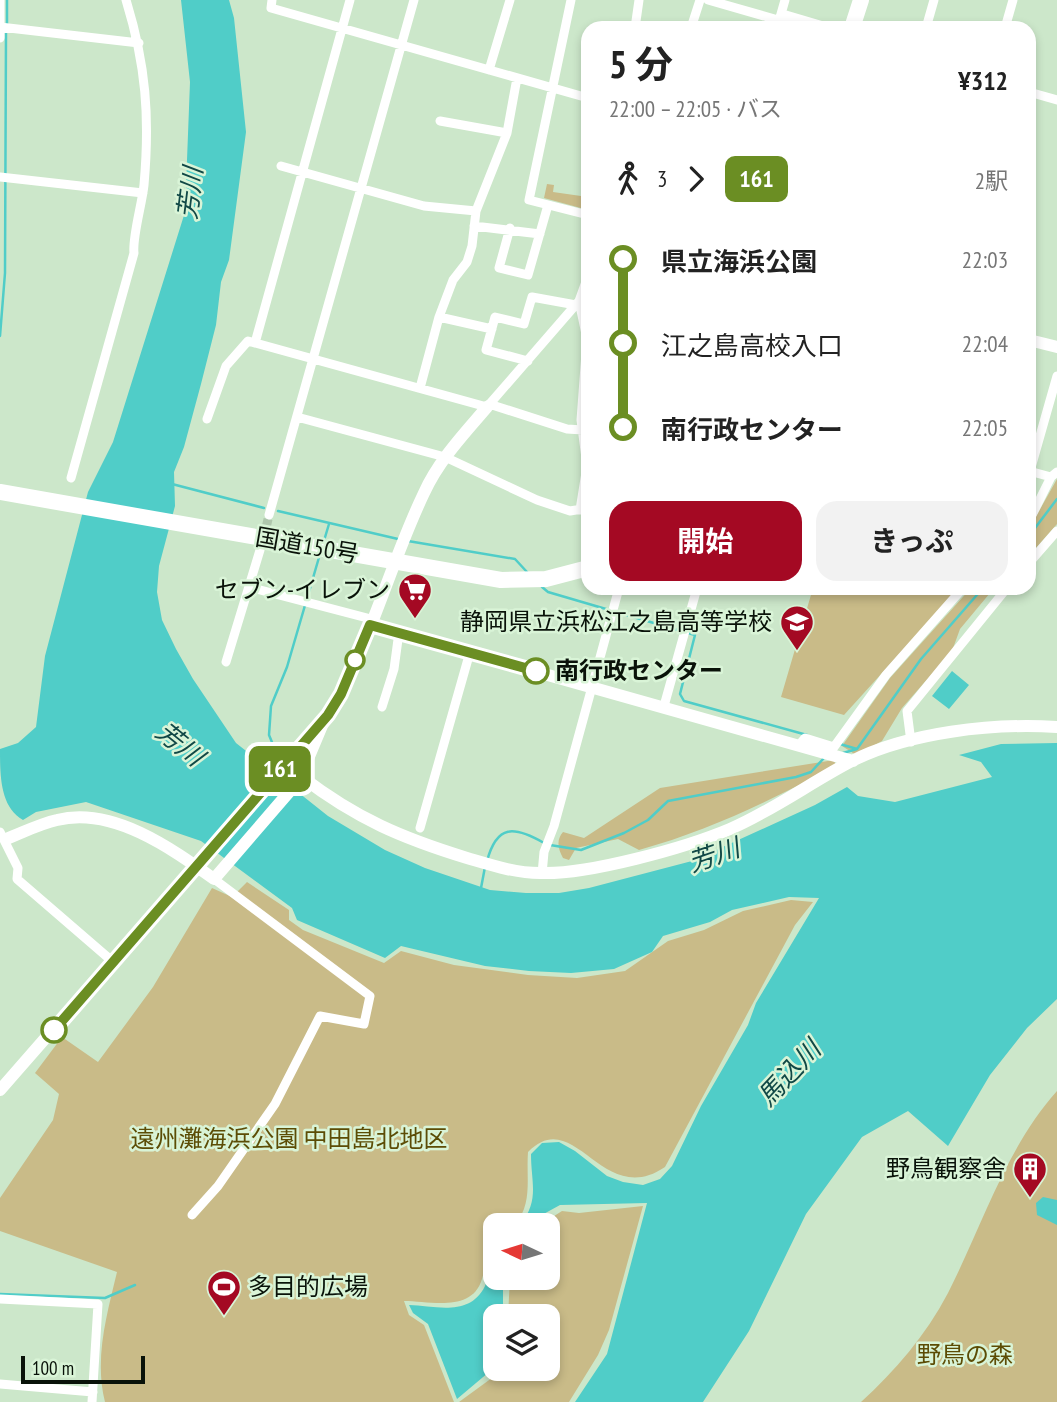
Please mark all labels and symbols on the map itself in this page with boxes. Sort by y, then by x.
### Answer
water label: 芳川 [170,162,209,221]
street label: 国道150号 [253,521,361,570]
supermarket icon: セブン-イレブン [396,571,434,620]
place label: セブン-イレブン [215,574,390,605]
school or university icon: 静岡県立浜松江之島高等学校 [778,603,816,652]
place label: 静岡県立浜松江之島高等学校 [460,606,772,637]
unlabelled marker [345,650,365,670]
place label: 南行政センター [555,655,723,686]
marker: 南行政センター [523,658,549,684]
water label: 芳川 [150,714,213,775]
line badge: 161 [240,746,320,792]
water label: 芳川 [684,829,747,879]
unlabelled marker [41,1017,67,1043]
water label: 馬込川 [750,1031,829,1112]
park label: 遠州灘海浜公園 中田島北地区 [130,1123,448,1154]
building icon: 野鳥観察舎 [1011,1150,1049,1199]
place label: 野鳥観察舎 [886,1153,1006,1184]
north arrow [483,1213,560,1290]
sports icon: 多目的広場 [205,1268,243,1317]
place label: 多目的広場 [248,1271,368,1302]
park label: 野鳥の森 [917,1339,1013,1370]
scale bar [21,1353,145,1385]

